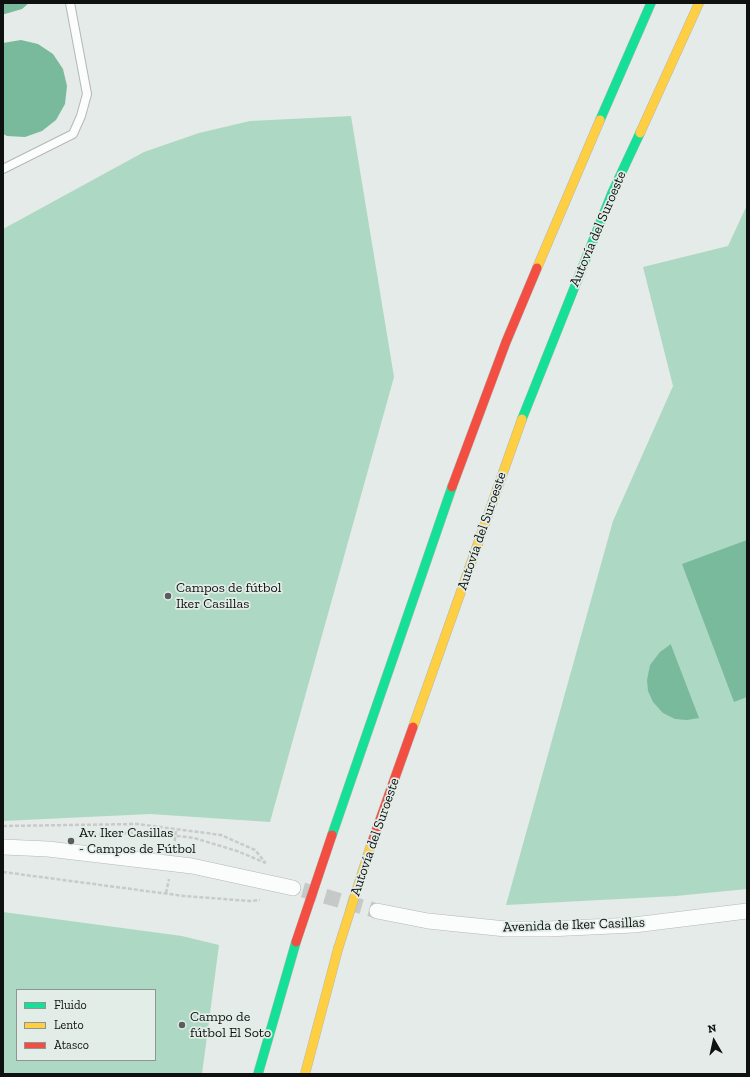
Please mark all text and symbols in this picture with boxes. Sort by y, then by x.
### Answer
street label: Autovía del Suroeste [566,169,630,289]
street label: Autovía del Suroeste [454,470,510,592]
place label: Campos de fútbol Iker Casillas [176,580,281,612]
marker: Campos de fútbol Iker Casillas [163,591,173,601]
street label: Autovía del Suroeste [347,776,403,898]
place label: Av. Iker Casillas - Campos de Fútbol [79,825,196,858]
marker: Av. Iker Casillas - Campos de Fútbol [66,836,76,846]
street label: Avenida de Iker Casillas [503,914,645,936]
legend [16,989,156,1061]
text: Fluido [54,998,87,1012]
place label: Campo de fútbol El Soto [190,1009,271,1042]
text: Lento [54,1018,84,1032]
marker: Campo de fútbol El Soto [177,1020,187,1030]
north arrow [694,1021,734,1061]
text: N [707,1022,717,1036]
text: Atasco [54,1038,89,1052]

